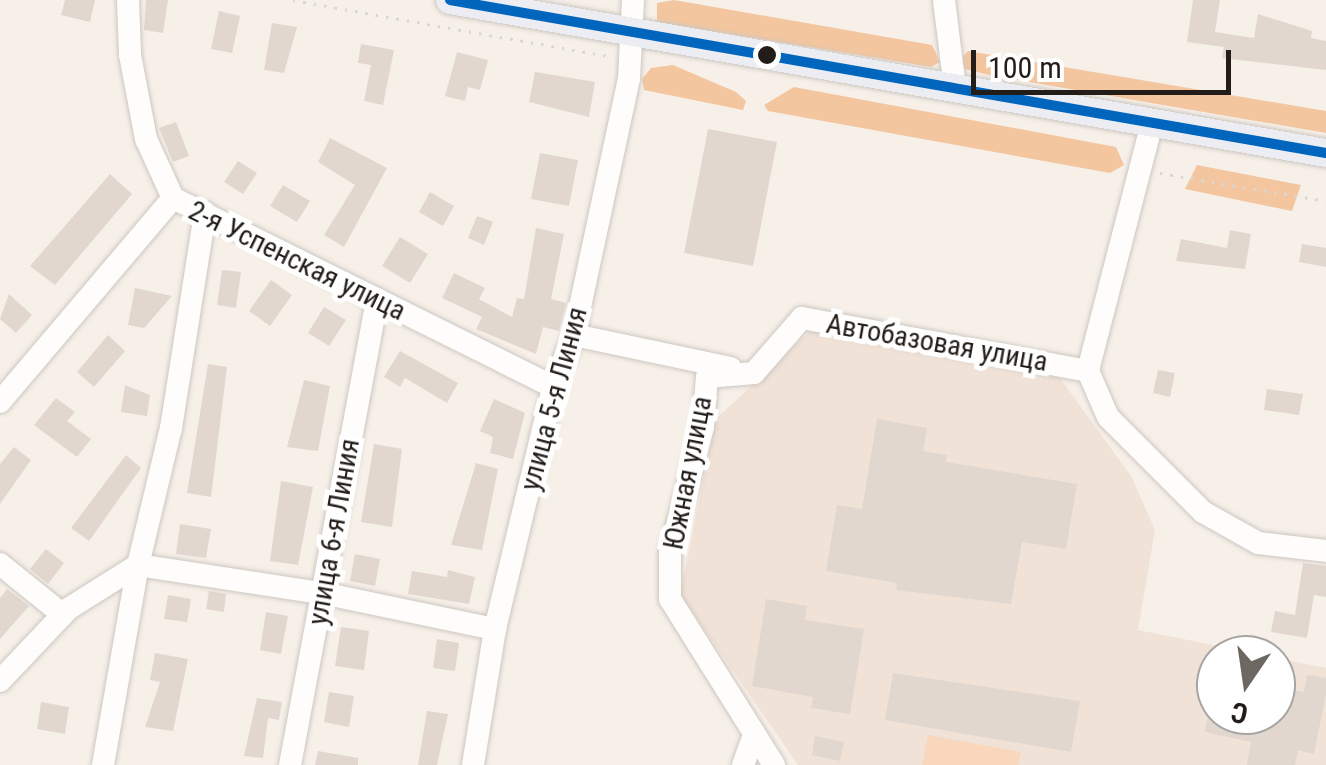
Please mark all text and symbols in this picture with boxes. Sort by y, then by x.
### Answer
scale bar [976,30,1236,92]
unlabelled marker [757,45,777,65]
text: 100 m [988,50,1062,85]
street label: 2-я Успенская улица [183,194,411,328]
street label: улица 5-я Линия [513,304,595,494]
street label: Автобазовая улица [824,307,1050,379]
street label: Южная улица [657,394,719,552]
street label: улица 6-я Линия [301,436,367,628]
north arrow [1196,635,1296,735]
text: С [1228,695,1251,731]

